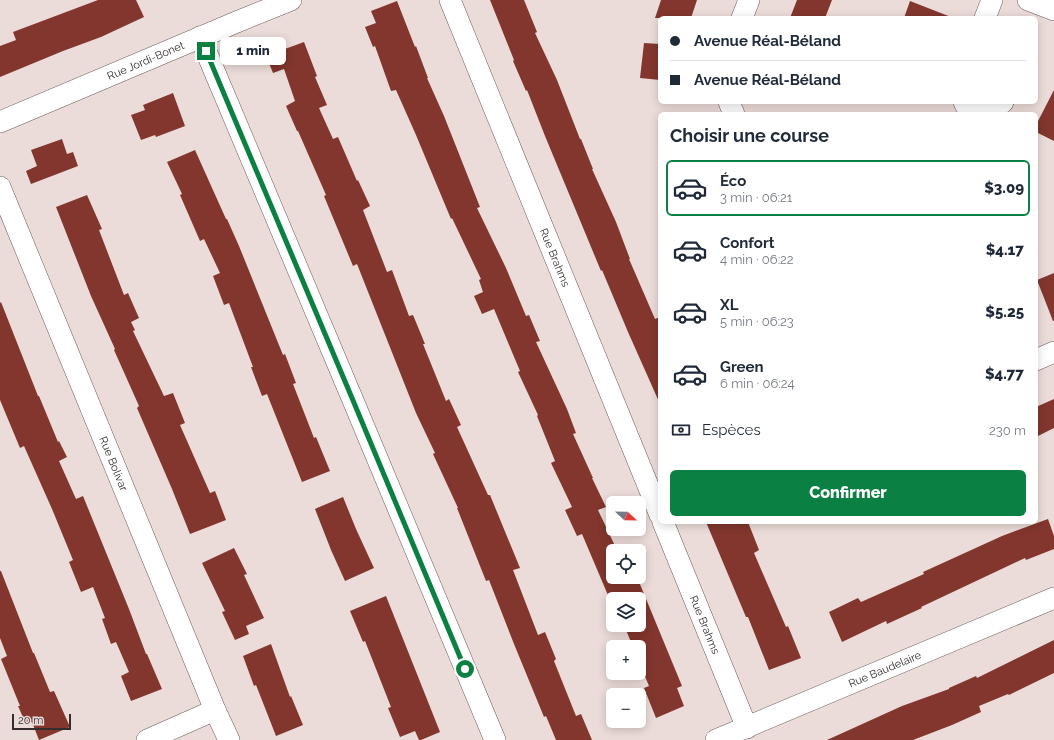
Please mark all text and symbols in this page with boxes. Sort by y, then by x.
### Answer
text: Avenue Réal-Béland [694,32,841,50]
callout: 1 min [220,37,286,65]
street label: Rue Jordi-Bonet [105,38,186,83]
route end [197,42,215,60]
text: 1 min [236,43,270,58]
text: Avenue Réal-Béland [694,71,841,89]
text: Choisir une course [670,125,829,146]
icon: car [672,170,708,206]
text: Éco [720,172,746,190]
text: $3.09 [984,179,1024,197]
text: 3 min · 06:21 [720,190,792,205]
street label: Rue Brahms [537,226,573,289]
icon: car [672,232,708,268]
text: Confort [720,234,774,252]
text: $4.17 [986,241,1024,259]
text: 4 min · 06:22 [720,252,794,267]
icon: car [672,294,708,330]
text: XL [720,296,738,314]
text: $5.25 [985,303,1024,321]
text: 5 min · 06:23 [720,314,794,329]
icon: car [672,356,708,392]
text: Green [720,358,764,376]
text: $4.77 [985,365,1024,383]
text: 6 min · 06:24 [720,376,795,391]
icon: cash [670,419,692,441]
text: Espèces [702,421,761,439]
text: 230 m [989,423,1026,438]
street label: Rue Bolivar [97,434,131,493]
button: Confirmer [670,470,1026,516]
north arrow [606,496,646,536]
map controls [606,496,646,728]
button: locate [606,544,646,584]
button: layers [606,592,646,632]
street label: Rue Brahms [687,594,723,656]
button: + [606,640,646,680]
street label: Rue Baudelaire [846,648,924,690]
route start [456,660,474,678]
button: − [606,688,646,728]
scale bar [12,712,71,731]
text: 20 m [18,714,43,727]

